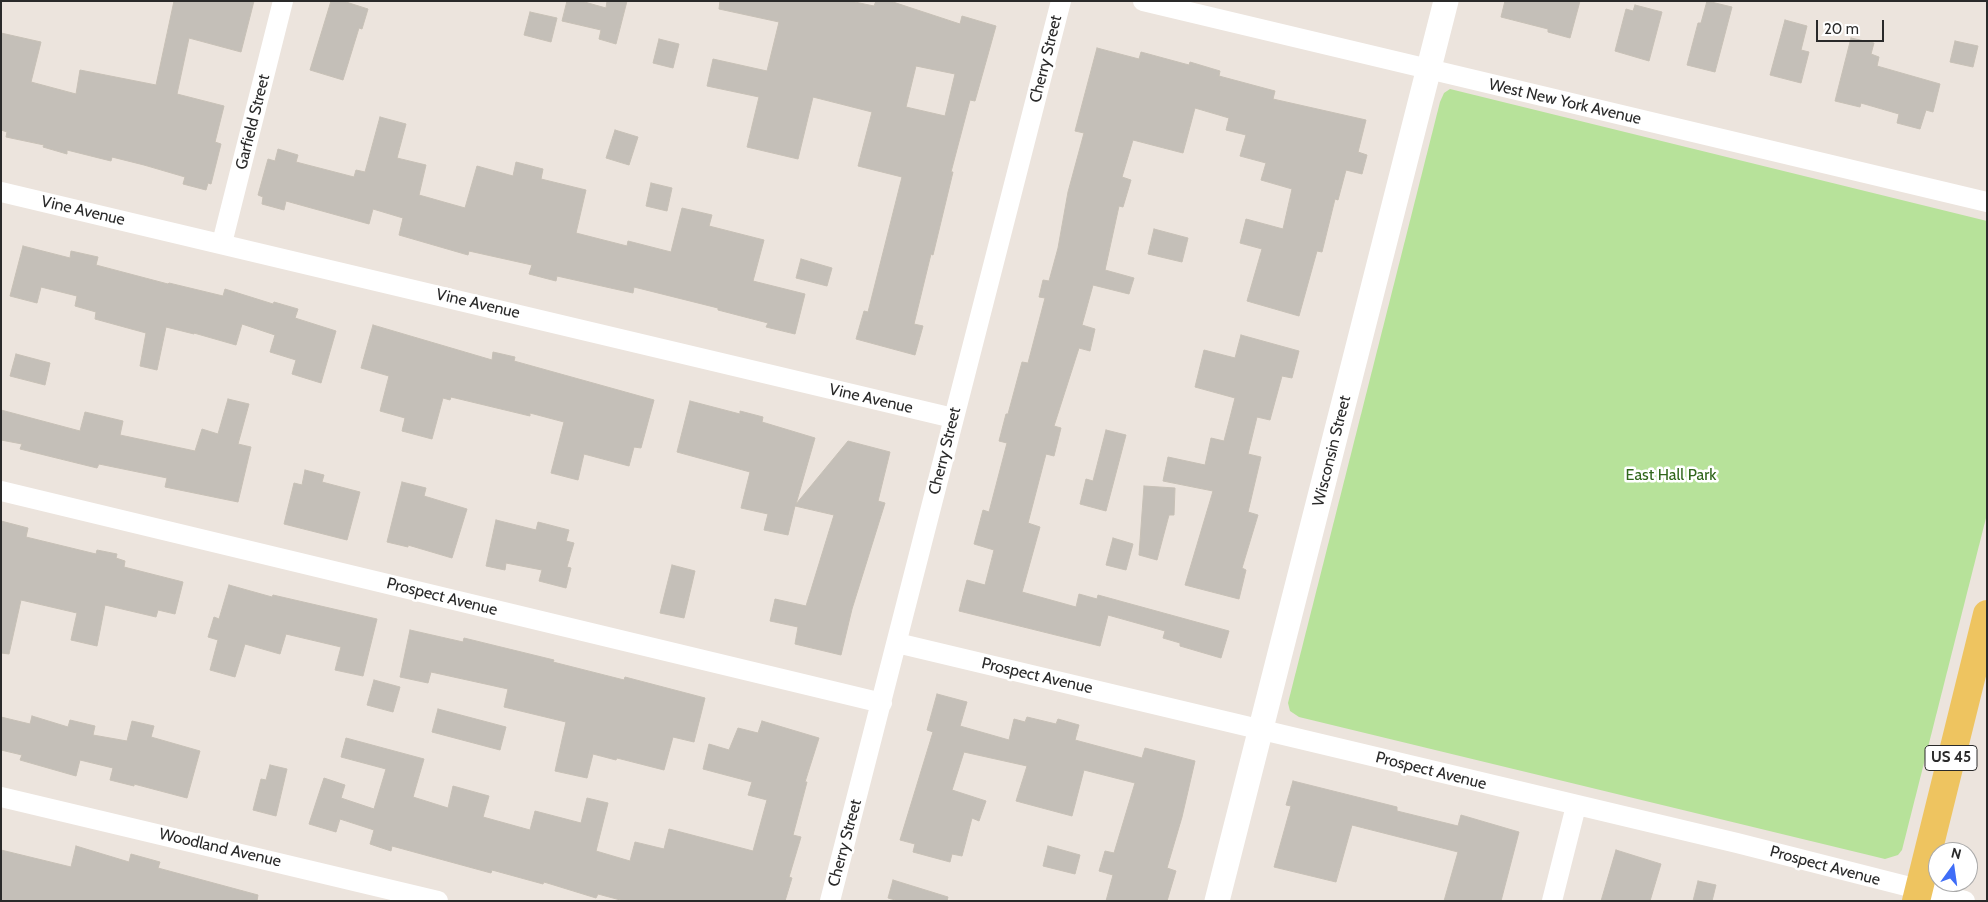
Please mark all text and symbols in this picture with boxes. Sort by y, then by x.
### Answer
scale bar [1818,10,1886,42]
street label: Cherry Street [1026,13,1066,105]
text: 20 m [1824,20,1859,38]
street label: Garfield Street [232,72,274,172]
street label: West New York Avenue [1487,75,1643,129]
street label: Vine Avenue [39,192,127,230]
street label: Vine Avenue [434,285,522,323]
street label: Vine Avenue [827,380,915,418]
street label: Wisconsin Street [1309,394,1355,508]
street label: Cherry Street [925,405,965,497]
park label: East Hall Park [1626,465,1716,485]
street label: Prospect Avenue [385,574,499,620]
street label: Prospect Avenue [980,654,1094,698]
road number: US 45 [1925,746,1977,770]
street label: Prospect Avenue [1374,748,1488,794]
street label: Cherry Street [824,797,866,889]
street label: Woodland Avenue [157,825,283,871]
street label: Prospect Avenue [1768,842,1882,890]
north arrow [1928,842,1978,892]
text: N [1949,843,1963,863]

